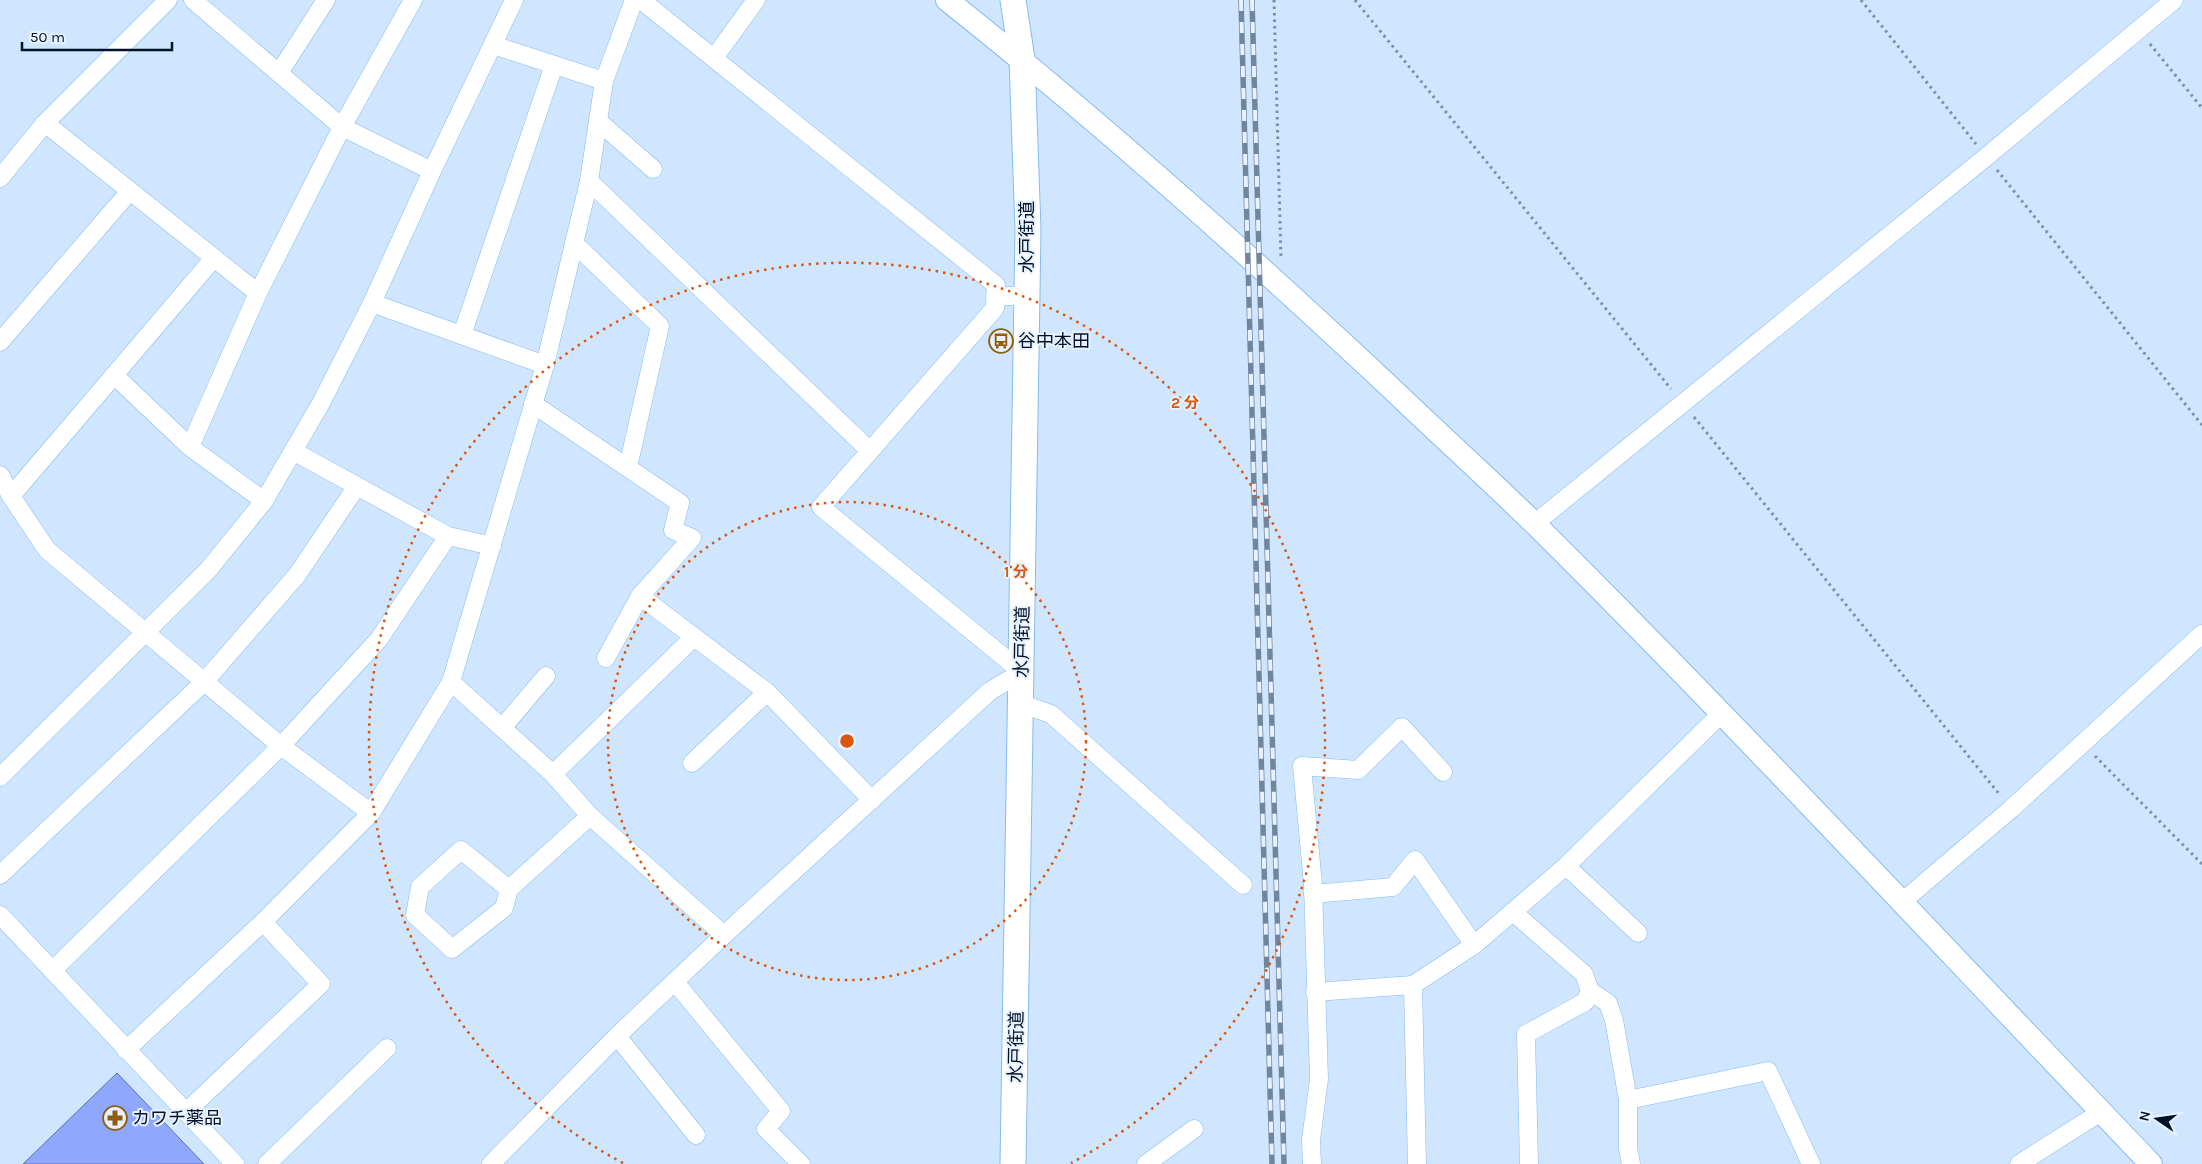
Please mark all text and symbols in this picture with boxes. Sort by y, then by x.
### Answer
scale bar [22,20,172,52]
text: 50 m [30,28,65,46]
street label: 水戸街道 [1016,201,1038,273]
bus stop icon: 谷中本田 [988,328,1014,354]
place label: 谷中本田 [1018,330,1090,352]
text: 2 分 [1171,394,1199,412]
text: 1 分 [1004,563,1028,581]
street label: 水戸街道 [1010,606,1034,678]
centre of rings [838,732,856,750]
street label: 水戸街道 [1004,1011,1028,1083]
north arrow [2132,1094,2182,1144]
pharmacy icon: カワチ薬品 [102,1105,128,1131]
place label: カワチ薬品 [132,1107,222,1129]
text: N [2135,1109,2154,1123]

